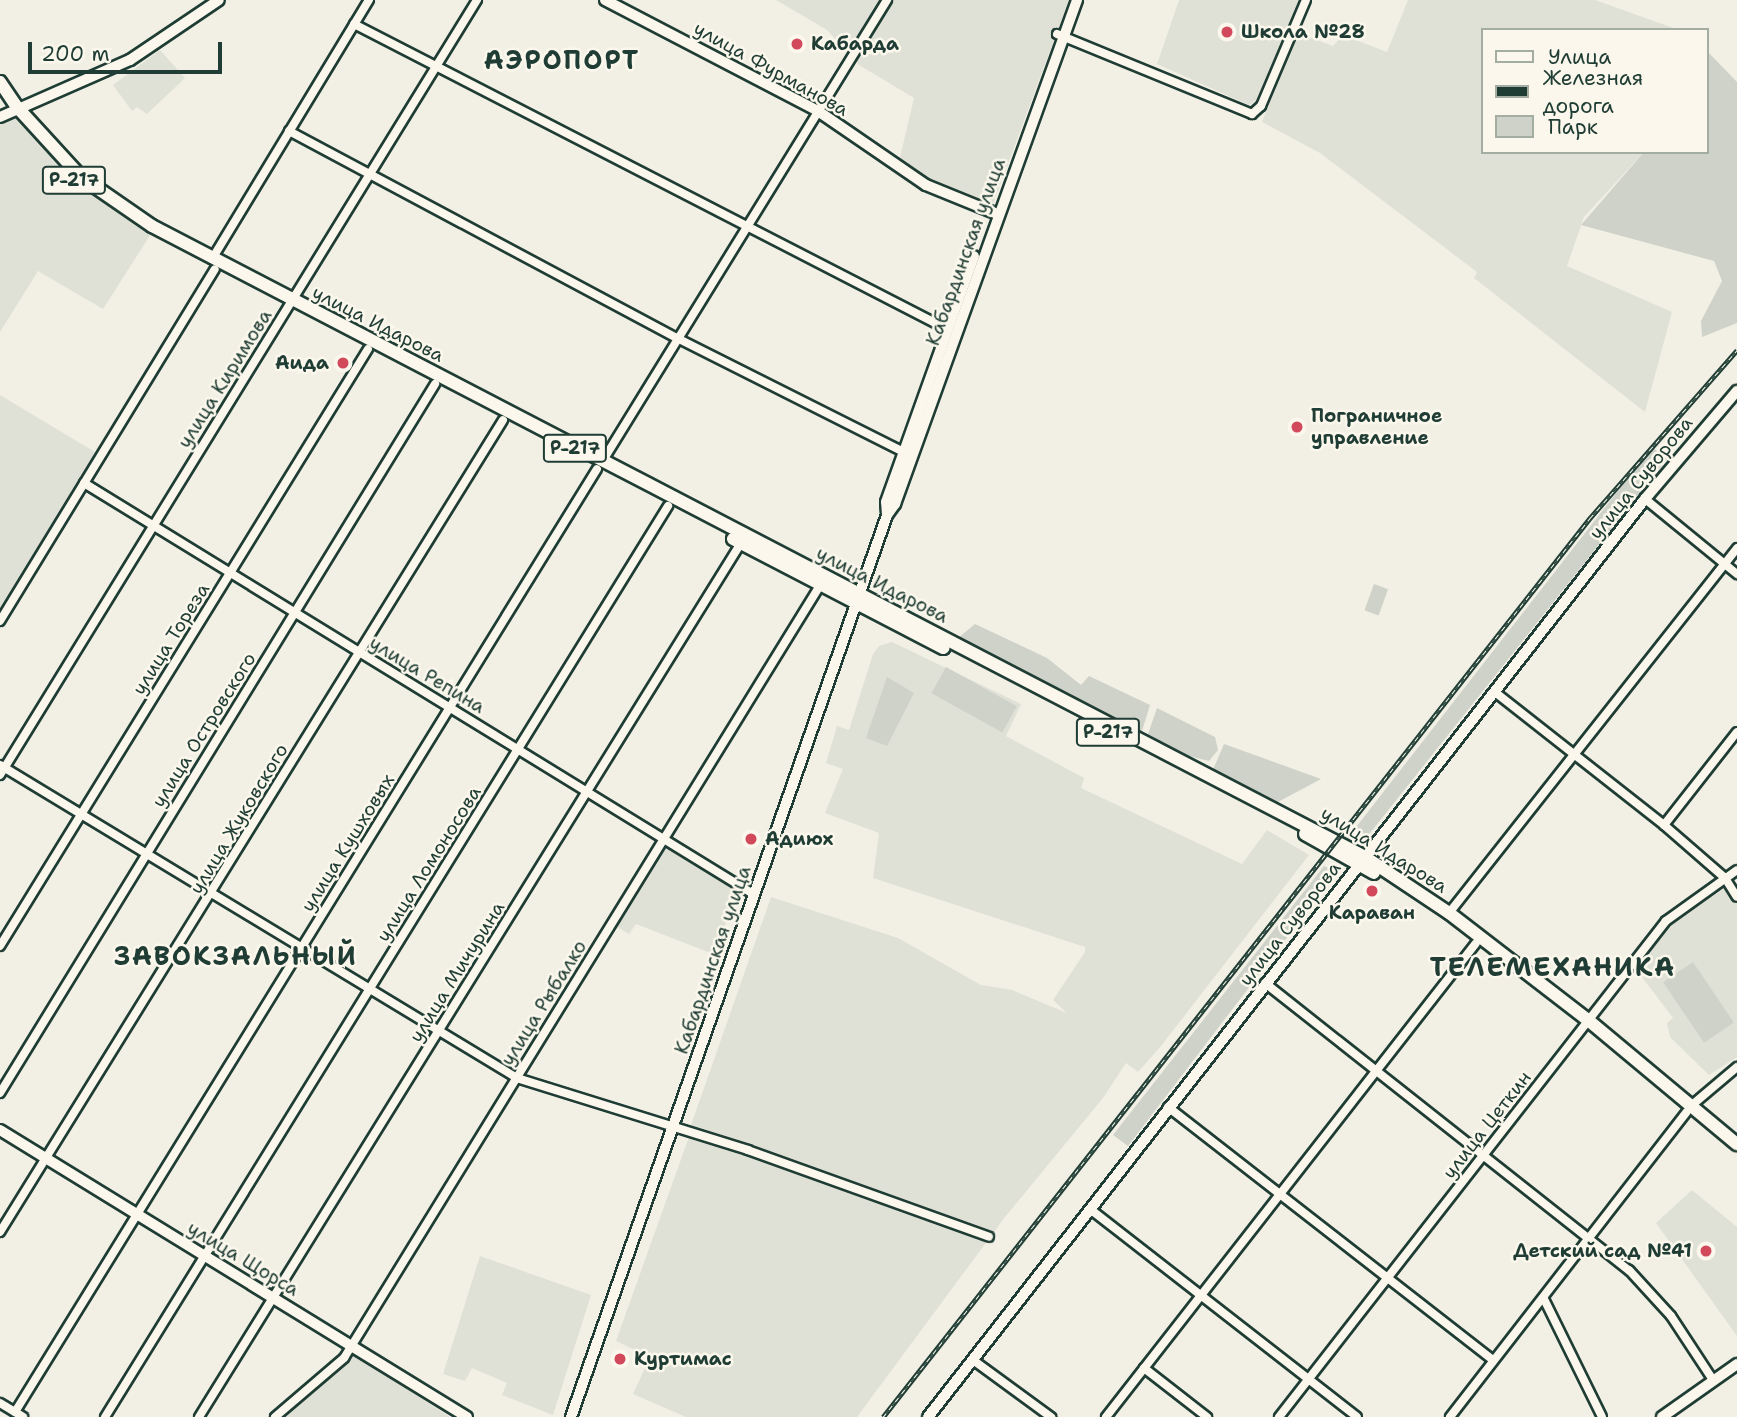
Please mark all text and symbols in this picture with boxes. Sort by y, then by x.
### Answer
street label: улица Фурманова [690,17,852,121]
place label: Школа №28 [1241,21,1365,43]
marker: Школа №28 [1219,24,1235,40]
scale bar [32,28,226,72]
legend [1482,28,1709,154]
place label: Кабарда [811,33,899,55]
marker: Кабарда [789,36,805,52]
text: 200 m [41,40,110,68]
text: Улица [1548,43,1611,71]
district label: АЭРОПОРТ [485,44,639,76]
text: Железная дорога [1543,64,1643,120]
text: Парк [1548,113,1598,141]
street label: Кабардинская улица [922,155,1010,349]
road number: Р-217 [41,166,107,195]
street label: улица Идарова [308,281,448,367]
street label: улица Киримова [173,306,277,452]
place label: Аида [275,352,329,374]
marker: Аида [335,355,351,371]
place label: Пограничное управление [1311,405,1442,449]
street label: улица Суворова [1584,412,1698,544]
marker: Пограничное управление [1289,419,1305,435]
road number: Р-217 [542,434,608,462]
street label: улица Идарова [812,542,952,628]
street label: улица Тореза [128,579,214,699]
street label: улица Репина [365,632,489,718]
street label: улица Островского [147,648,261,812]
road number: Р-217 [1075,718,1141,746]
street label: улица Жуковского [185,740,293,898]
street label: улица Кушховых [296,770,400,916]
street label: улица Ломоносова [372,782,486,946]
street label: улица Идарова [1316,802,1452,898]
place label: Адиюх [765,828,833,850]
marker: Адиюх [743,831,759,847]
street label: улица Суворова [1234,857,1346,991]
street label: Кабардинская улица [670,863,756,1057]
marker: Караван [1364,883,1380,899]
street label: улица Мичурина [405,898,509,1046]
place label: Караван [1329,902,1415,924]
street label: улица Рыбалко [496,936,592,1070]
district label: ЗАВОКЗАЛЬНЫЙ [116,940,356,972]
district label: ТЕЛЕМЕХАНИКА [1431,951,1675,983]
street label: улица Цеткин [1438,1067,1536,1183]
street label: улица Щорса [183,1217,303,1301]
place label: Детский сад №41 [1513,1240,1692,1262]
marker: Детский сад №41 [1698,1243,1714,1259]
place label: Куртимас [634,1348,732,1370]
marker: Куртимас [612,1351,628,1367]

